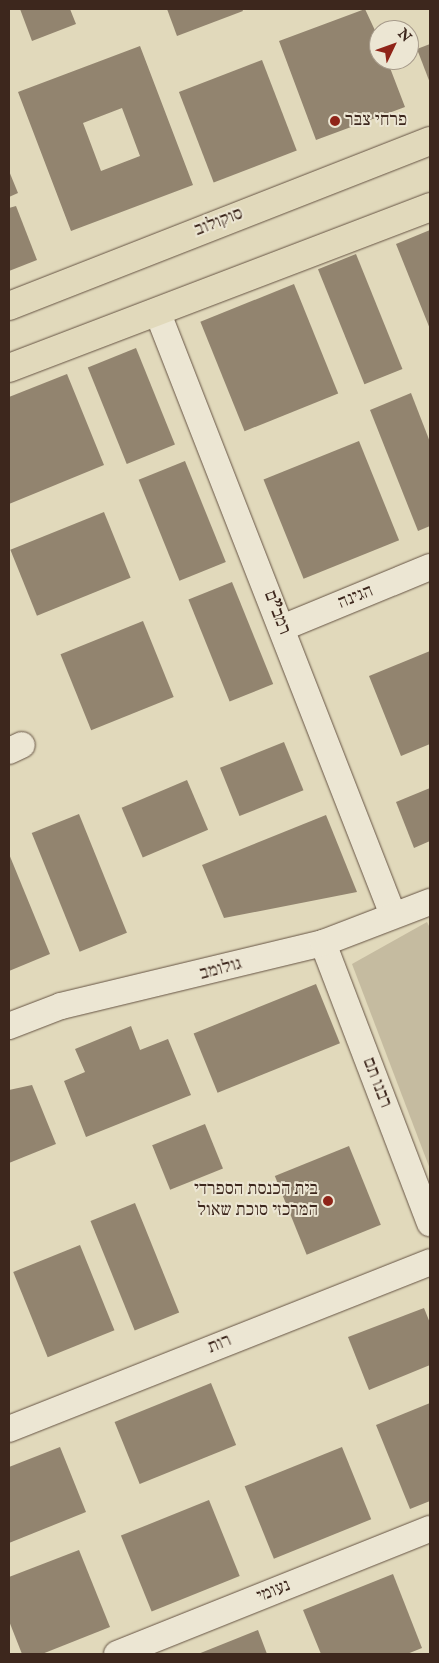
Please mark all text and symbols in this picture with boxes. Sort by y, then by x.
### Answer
north arrow [369,20,419,70]
text: N [394,25,415,46]
place label: פרחי צבר [345,110,407,132]
marker: פרחי צבר [329,115,341,127]
street label: סוקולוב [192,204,246,242]
street label: הגינה [335,581,377,615]
street label: רמב"ם [258,588,294,638]
street label: גולומב [197,954,245,986]
street label: רבנו תם [357,1055,395,1111]
place label: בית הכנסת הספרדי המרכזי סוכת שאול [194,1180,318,1222]
marker: בית הכנסת הספרדי המרכזי סוכת שאול [322,1195,334,1207]
street label: רות [205,1331,235,1359]
street label: נעומי [254,1576,294,1608]

